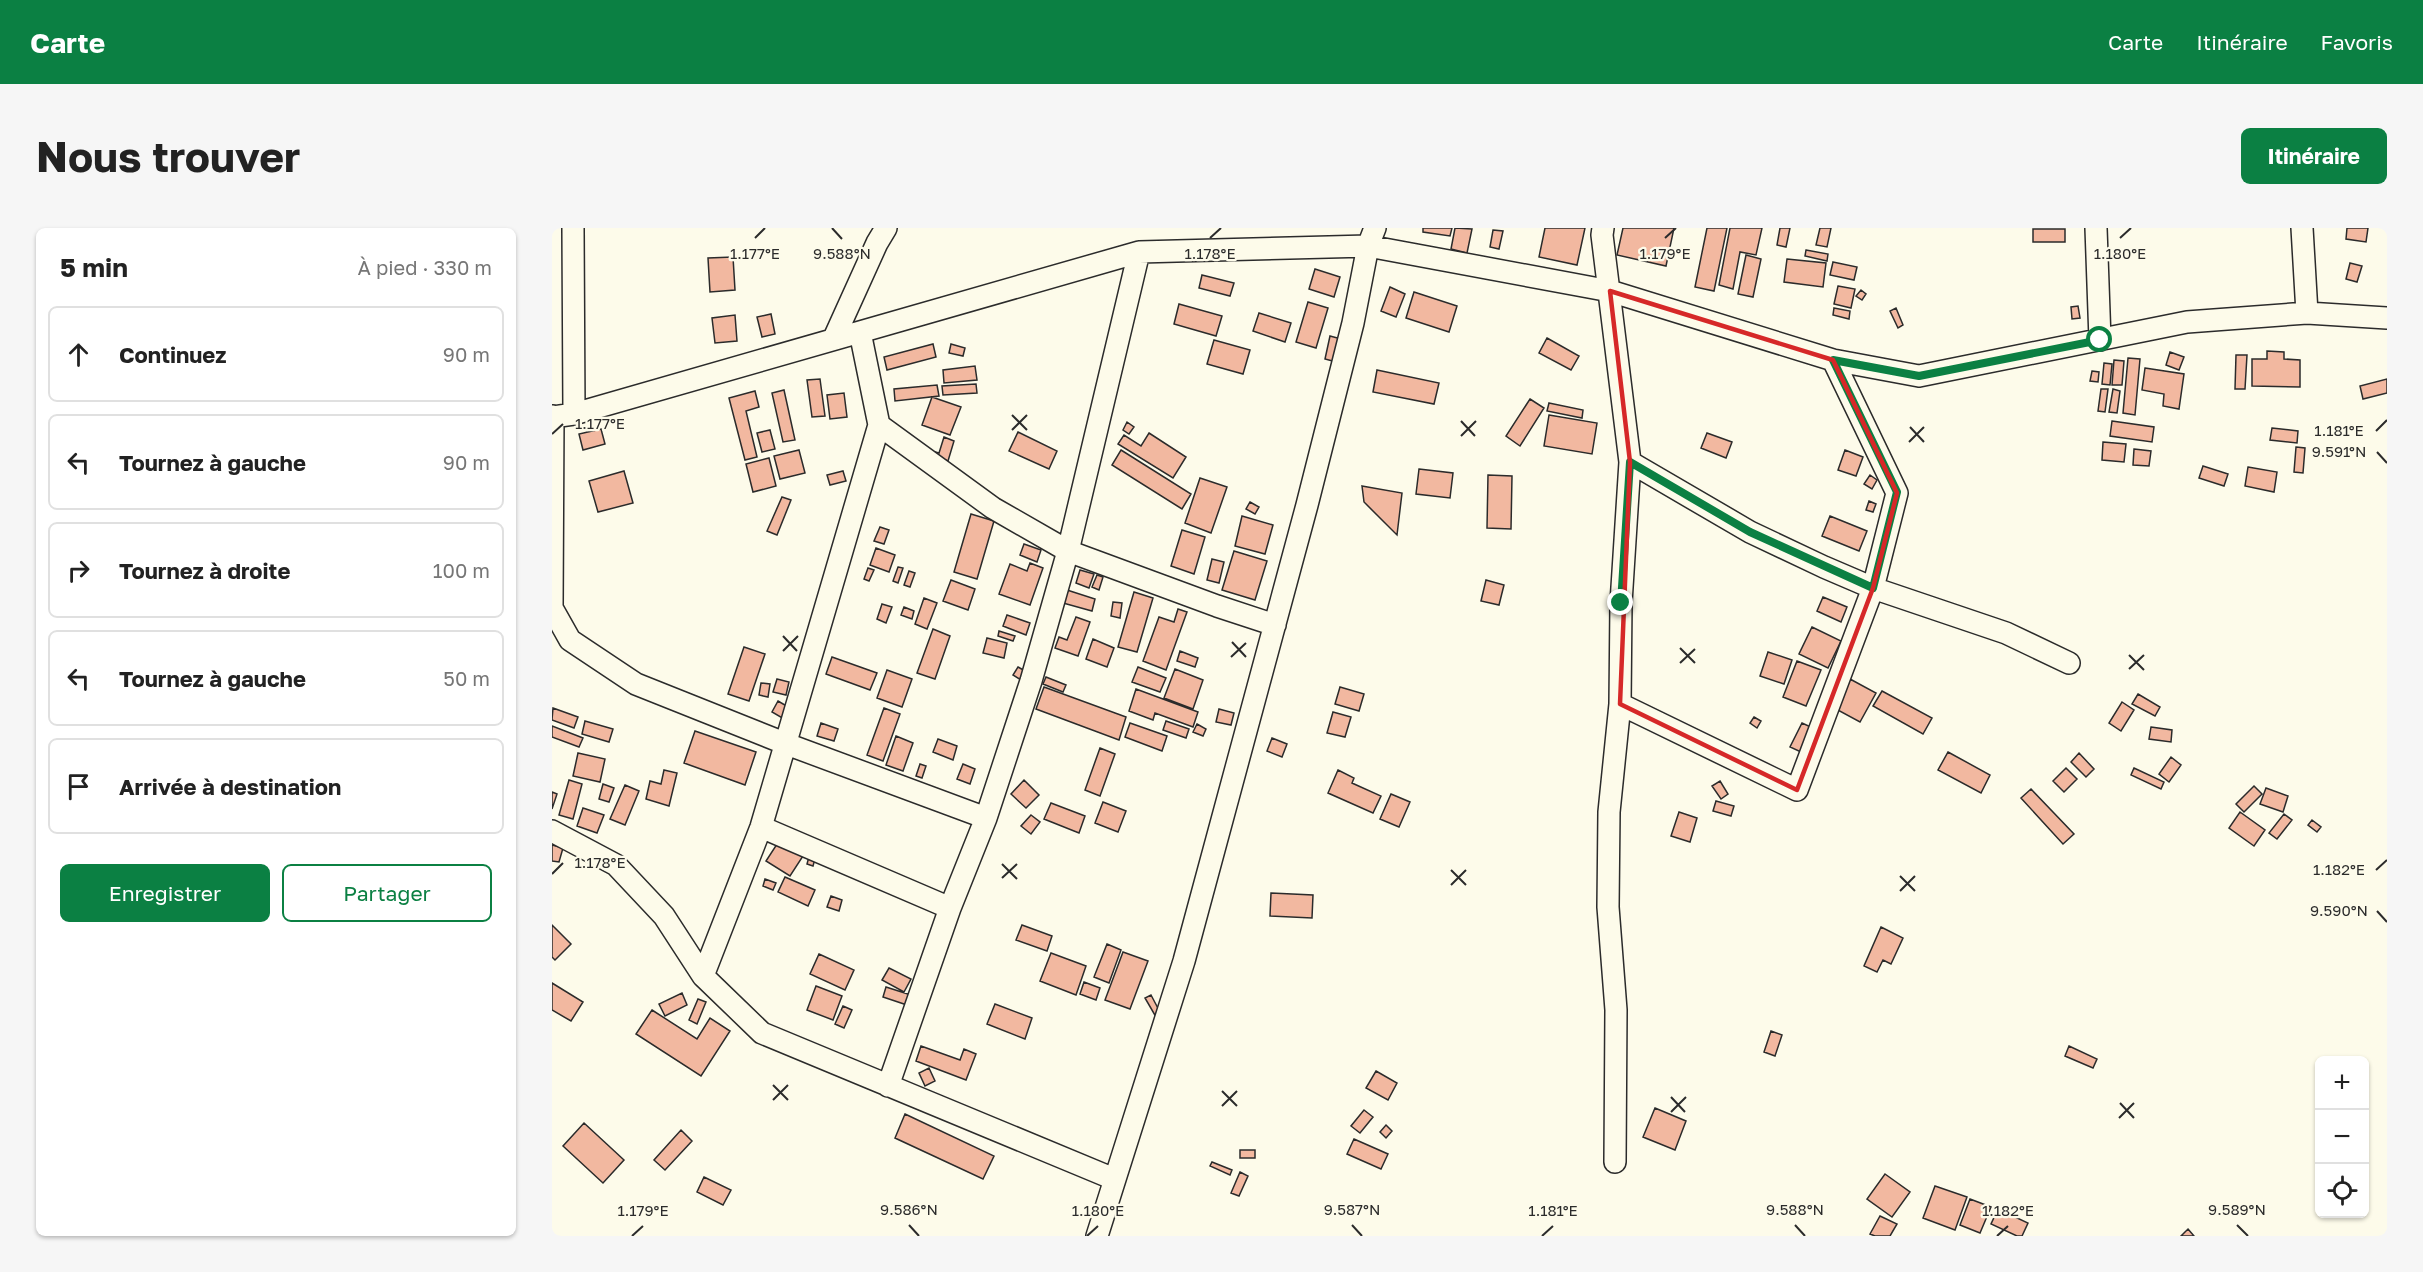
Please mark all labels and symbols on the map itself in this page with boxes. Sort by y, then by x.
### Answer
text: 1.177°E [730,244,780,262]
text: 9.588°N [813,244,871,262]
text: 1.178°E [1184,244,1236,262]
text: 1.179°E [1639,244,1691,262]
text: 1.180°E [2094,244,2146,262]
route start [2086,326,2112,352]
text: 1.177°E [575,414,625,432]
text: 1.181°E [2314,421,2364,439]
text: 9.591°N [2312,442,2366,460]
route end [1607,589,1633,615]
text: 1.178°E [574,853,626,871]
text: 1.182°E [2313,860,2365,878]
text: 9.590°N [2310,901,2368,919]
text: 9.586°N [880,1200,938,1218]
text: 9.587°N [1324,1200,1380,1218]
text: 9.588°N [1766,1200,1824,1218]
text: 9.589°N [2208,1200,2266,1218]
text: 1.179°E [617,1201,669,1219]
text: 1.180°E [1072,1201,1124,1219]
text: 1.181°E [1528,1201,1578,1219]
text: 1.182°E [1982,1201,2034,1219]

